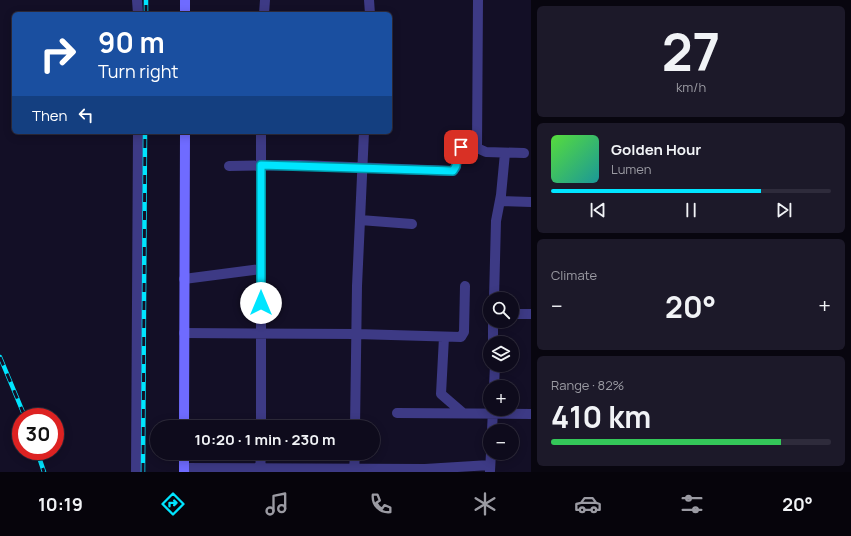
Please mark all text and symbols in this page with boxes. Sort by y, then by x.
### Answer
text: 27 [662,16,720,87]
text: 90 m [98,23,165,61]
icon: right [32,28,84,80]
text: Turn right [98,59,179,83]
text: km/h [676,78,706,96]
icon: left [75,104,97,126]
text: Then [32,105,67,126]
pin [444,130,478,164]
icon: arrive [450,136,472,158]
text: Golden Hour [611,139,701,160]
text: Lumen [611,160,651,178]
icon: previous [587,199,609,221]
icon: pause [680,199,702,221]
icon: next [773,199,795,221]
text: Climate [551,266,597,284]
position arrow [240,282,282,324]
text: 20° [665,286,716,327]
text: − [551,291,563,321]
text: + [818,291,831,321]
map controls [483,292,519,460]
button: search [483,292,519,328]
button: layers [483,336,519,372]
text: Range · 82% [551,376,624,394]
button: + [483,380,519,416]
text: 410 km [551,396,651,437]
speed limit sign: 30 [12,408,64,460]
button: − [483,424,519,460]
text: 10:20 · 1 min · 230 m [194,429,336,450]
icon: directions [159,490,187,518]
icon: music [263,490,291,518]
icon: phone [367,490,395,518]
icon: climate [471,490,499,518]
icon: car [574,490,602,518]
icon: filters [678,490,706,518]
text: 10:19 [38,492,83,516]
text: 20° [782,492,813,516]

